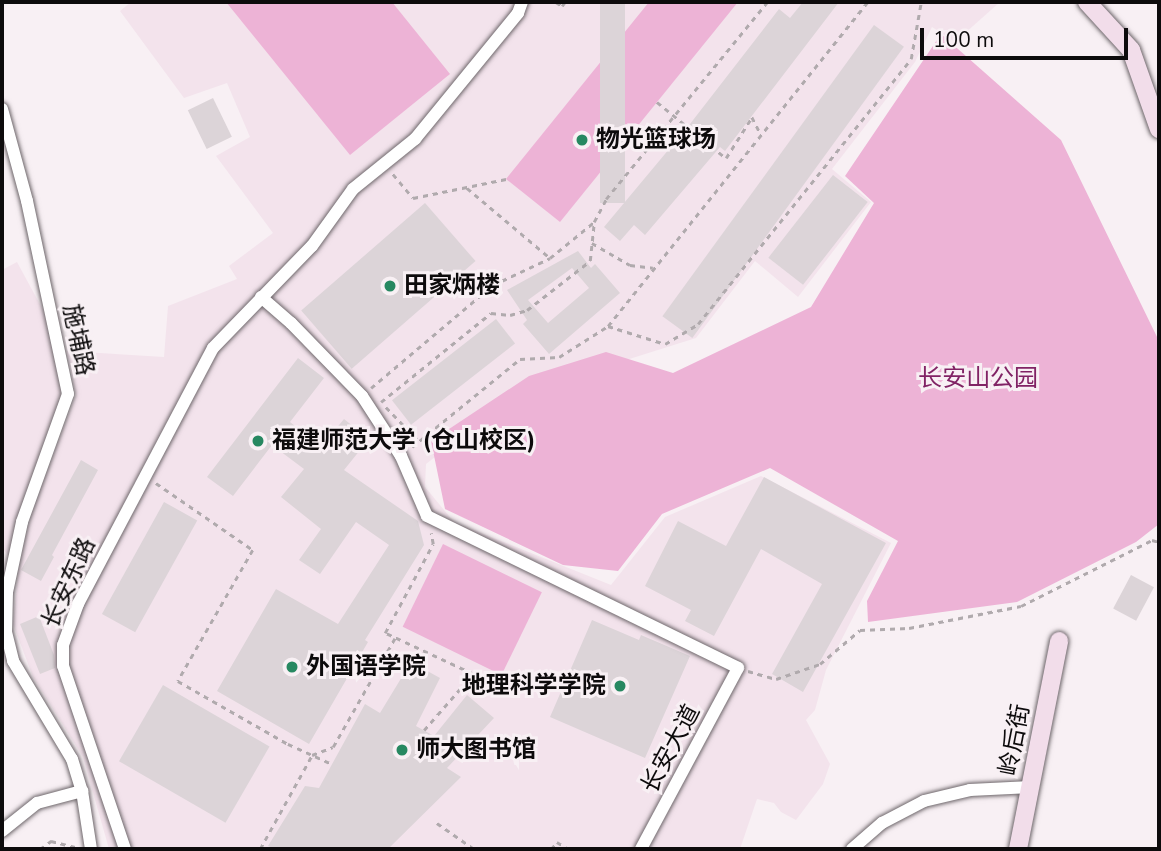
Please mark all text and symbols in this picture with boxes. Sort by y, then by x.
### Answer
scale bar [923,14,1131,58]
text: 100 m [933,26,994,54]
place label: 物光篮球场 [596,126,716,154]
marker: 物光篮球场 [574,132,590,148]
place label: 田家炳楼 [404,272,500,300]
marker: 田家炳楼 [382,278,398,294]
street label: 施埔路 [56,302,100,378]
park label: 长安山公园 [918,365,1038,393]
place label: 福建师范大学 (仓山校区) [272,427,536,455]
marker: 福建师范大学 (仓山校区) [250,433,266,449]
street label: 长安东路 [36,533,102,633]
place label: 外国语学院 [306,653,426,681]
marker: 外国语学院 [284,659,300,675]
place label: 地理科学学院 [462,672,606,700]
marker: 地理科学学院 [612,678,628,694]
street label: 长安大道 [636,700,706,798]
street label: 岭后街 [994,702,1036,778]
place label: 师大图书馆 [416,736,536,764]
marker: 师大图书馆 [394,742,410,758]

